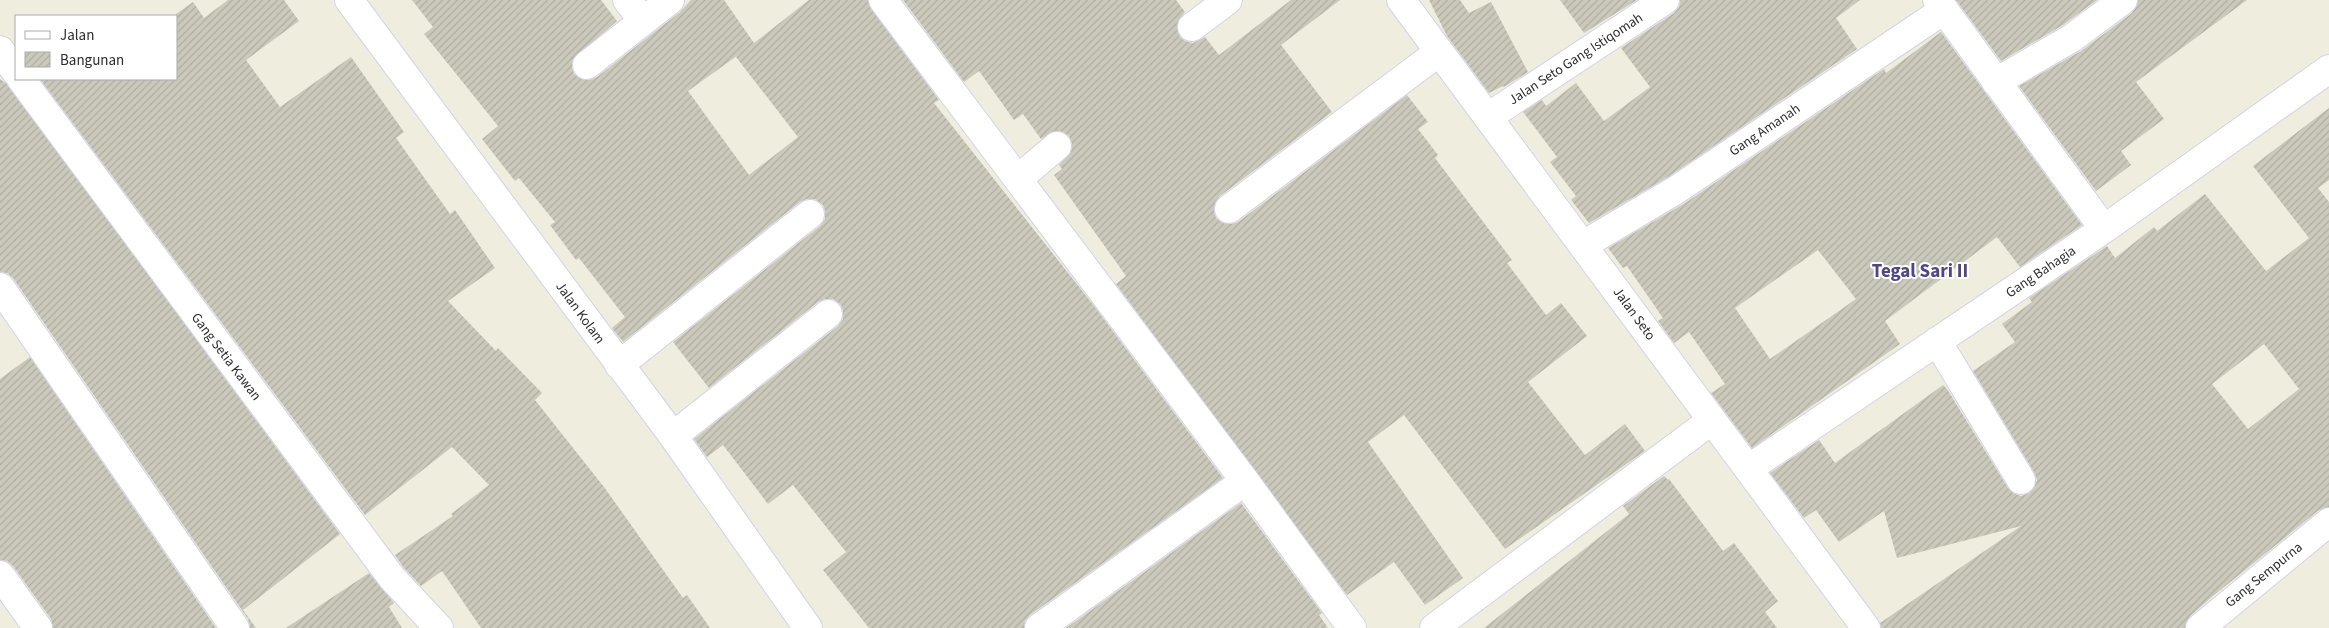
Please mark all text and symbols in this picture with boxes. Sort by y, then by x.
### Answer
street label: Jalan Seto Gang Istiqomah [1505,8,1647,110]
legend [15,15,178,80]
text: Jalan [60,25,94,46]
text: Bangunan [60,50,124,71]
street label: Gang Amanah [1725,99,1805,161]
street label: Gang Bahagia [2002,241,2080,303]
district label: Tegal Sari II [1872,258,1968,285]
street label: Jalan Kolam [551,278,609,348]
street label: Jalan Seto [1608,283,1660,345]
street label: Gang Setia Kawan [186,309,266,405]
street label: Gang Sempurna [2221,538,2307,612]

